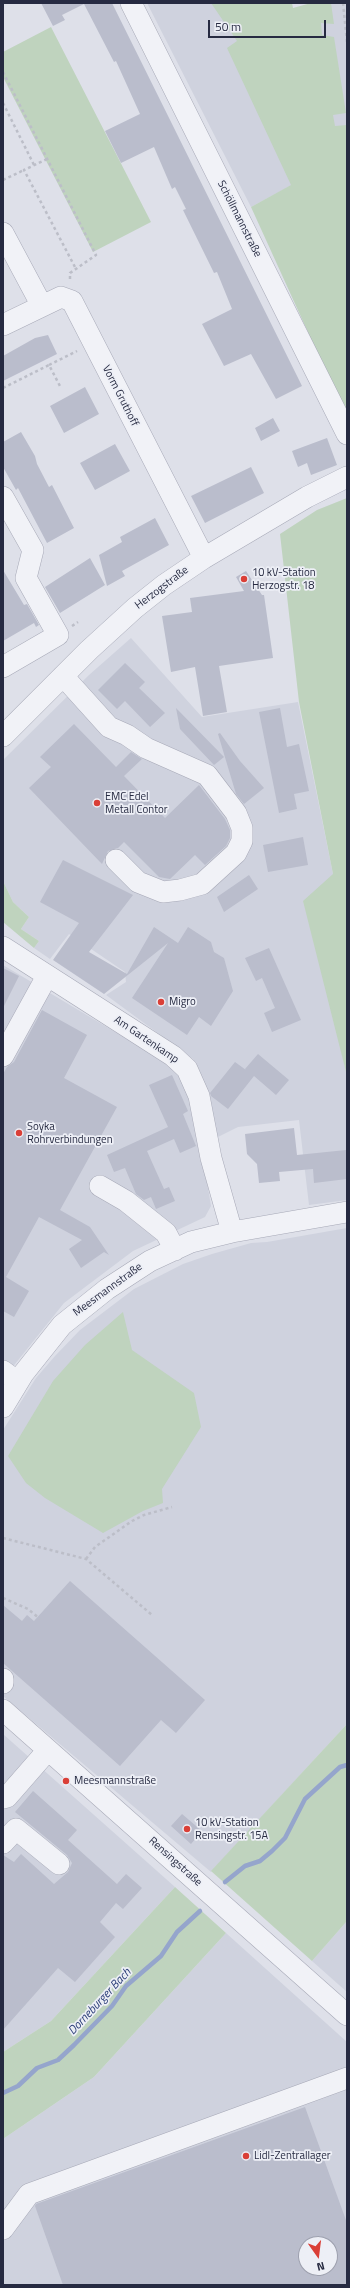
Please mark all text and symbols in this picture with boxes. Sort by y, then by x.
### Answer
scale bar [210,12,328,38]
text: 50 m [215,17,241,36]
street label: Schöllmannstraße [214,178,264,260]
street label: Vorm Gruthoff [99,363,141,429]
street label: Herzogstraße [133,564,191,612]
place label: 10 kV-Station Herzogstr. 18 [252,566,316,592]
marker: 10 kV-Station Herzogstr. 18 [239,574,249,584]
place label: EMC Edel Metall Contor [105,790,168,816]
marker: EMC Edel Metall Contor [92,798,102,808]
place label: Migro [169,995,196,1009]
marker: Migro [156,997,166,1007]
street label: Am Gartenkamp [111,1013,181,1067]
place label: Soyka Rohrverbindungen [27,1120,113,1146]
marker: Soyka Rohrverbindungen [14,1128,24,1138]
street label: Meesmannstraße [71,1261,145,1319]
place label: Meesmannstraße [74,1774,156,1788]
marker: Meesmannstraße [61,1776,71,1786]
place label: 10 kV-Station Rensingstr. 15A [195,1816,268,1842]
marker: 10 kV-Station Rensingstr. 15A [182,1824,192,1834]
street label: Rensingstraße [146,1835,204,1889]
water label: Dorneburger Bach [66,1966,134,2038]
place label: Lidl-Zentrallager [254,2149,331,2163]
marker: Lidl-Zentrallager [241,2151,251,2161]
north arrow [298,2236,338,2276]
text: N [315,2258,326,2275]

